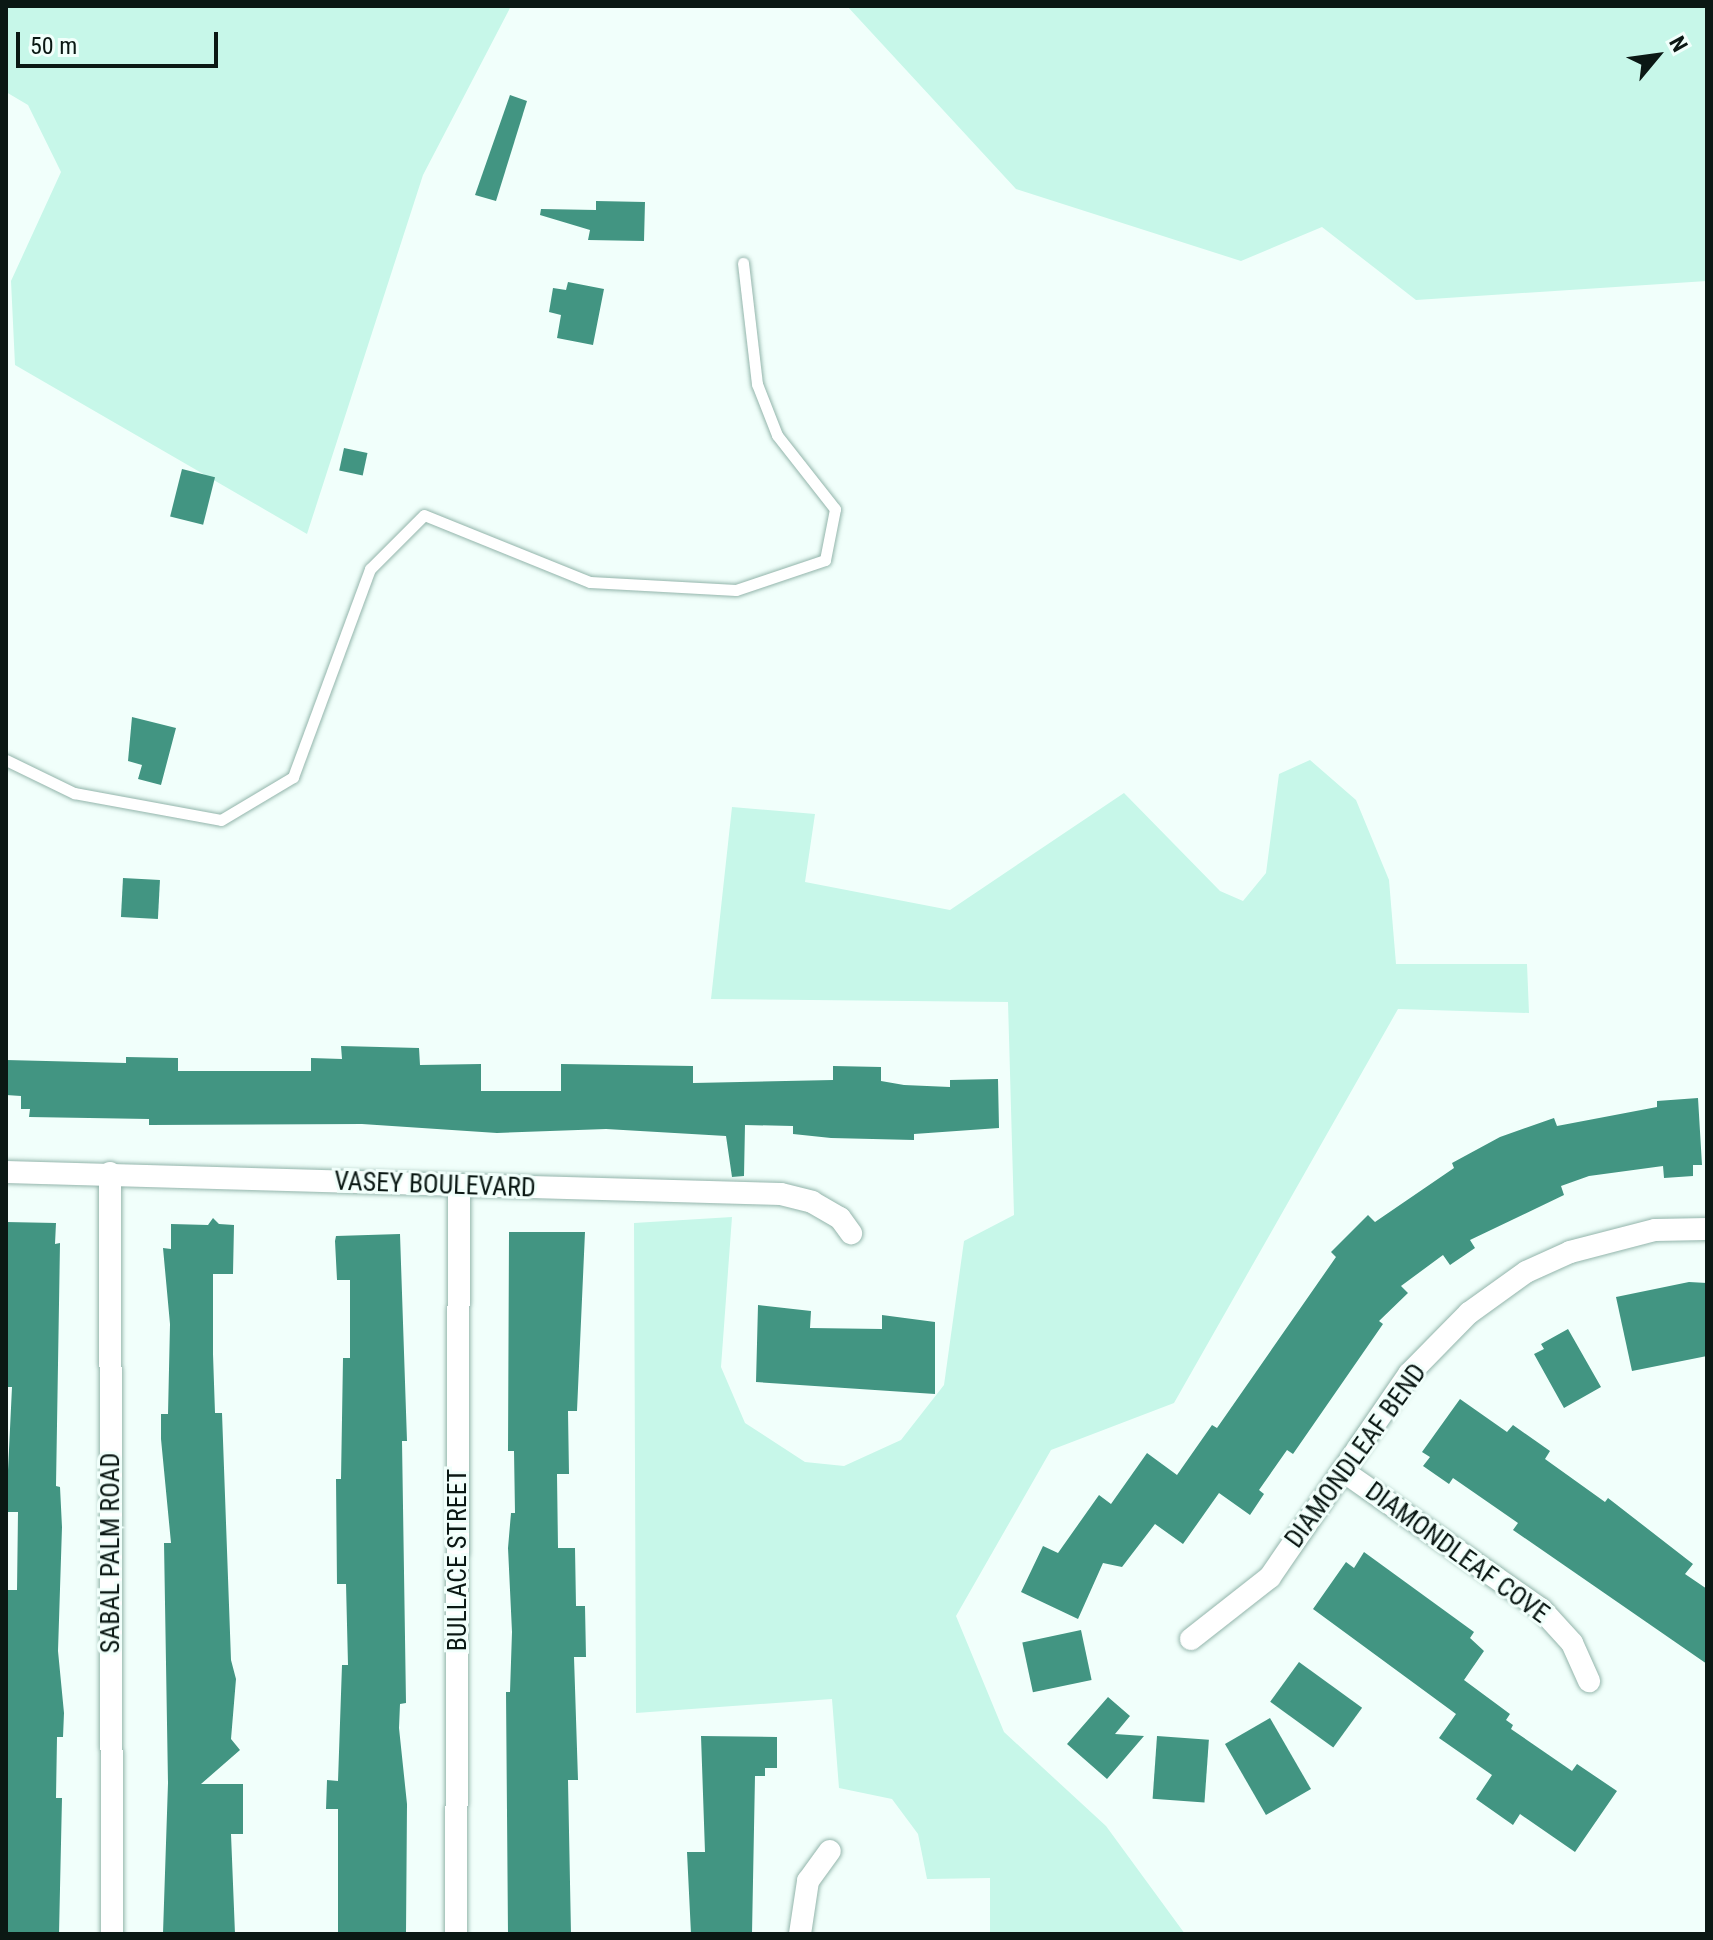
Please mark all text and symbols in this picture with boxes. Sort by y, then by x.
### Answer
scale bar [20,16,222,66]
north arrow [1617,16,1697,96]
text: 50 m [30,32,77,60]
text: N [1664,32,1693,56]
street label: VASEY BOULEVARD [334,1166,536,1204]
street label: DIAMONDLEAF BEND [1279,1358,1433,1554]
street label: SABAL PALM ROAD [95,1453,127,1653]
street label: BULLACE STREET [442,1469,474,1651]
street label: DIAMONDLEAF COVE [1359,1476,1555,1630]

